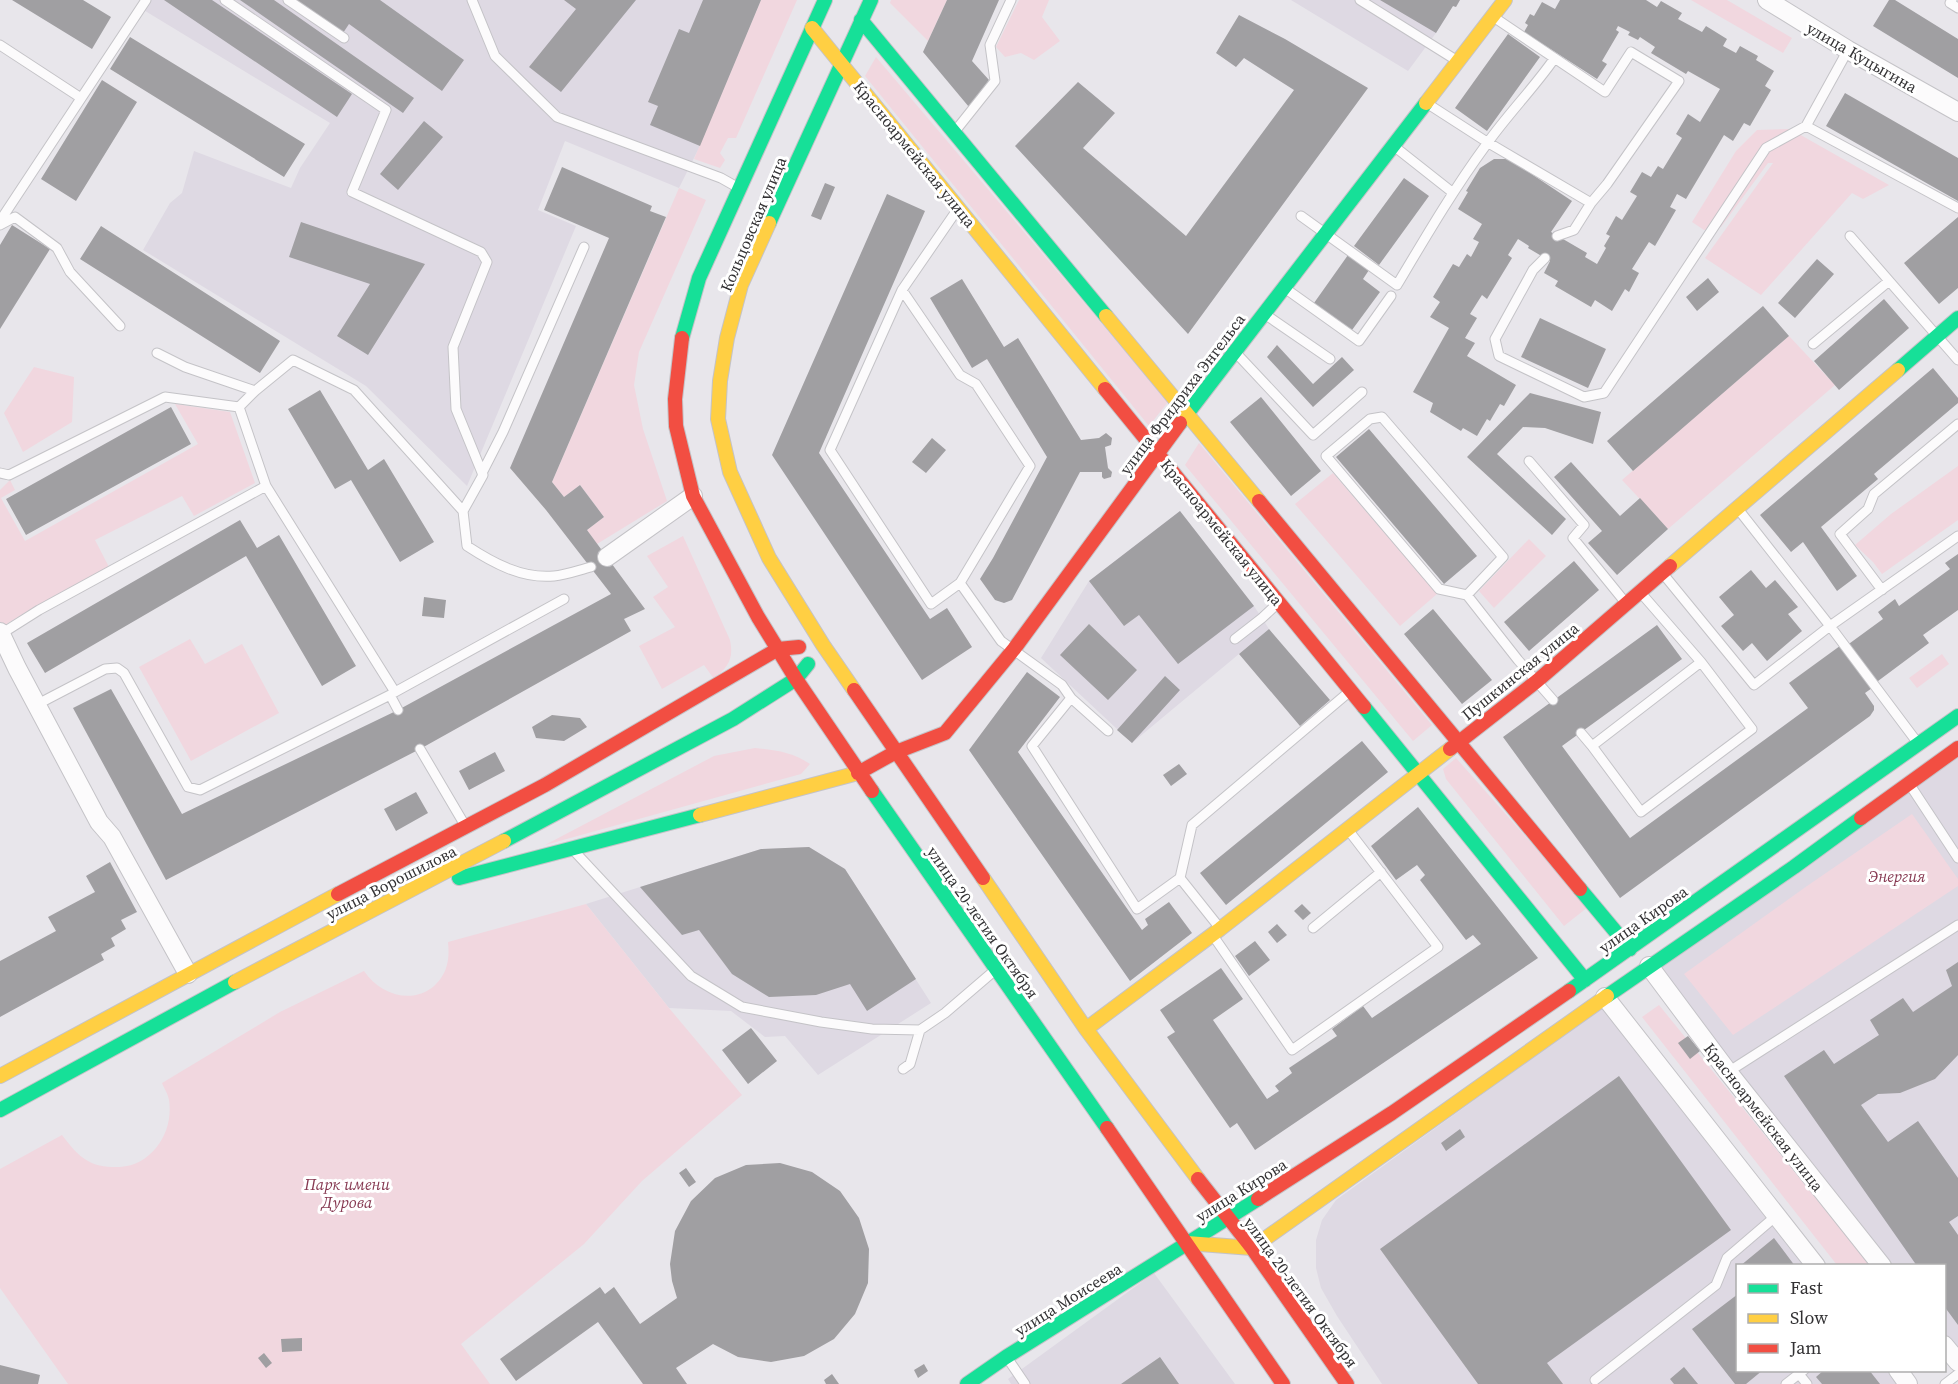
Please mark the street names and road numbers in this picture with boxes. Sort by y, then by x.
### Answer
street label: улица Куцыгина [1803,16,1922,98]
street label: Красноармейская улица [849,76,982,233]
street label: Кольцовская улица [715,152,792,295]
street label: улица Фридриха Энгельса [1114,308,1250,479]
street label: Красноармейская улица [1156,454,1289,611]
street label: Пушкинская улица [1457,616,1584,725]
street label: улица Ворошилова [322,839,461,924]
street label: улица 20-летия Октября [922,841,1044,1003]
street label: улица Кирова [1594,880,1693,958]
street label: Красноармейская улица [1699,1038,1830,1197]
street label: улица Кирова [1191,1153,1292,1227]
street label: улица 20-летия Октября [1239,1212,1363,1372]
street label: улица Моисеева [1010,1257,1126,1341]

